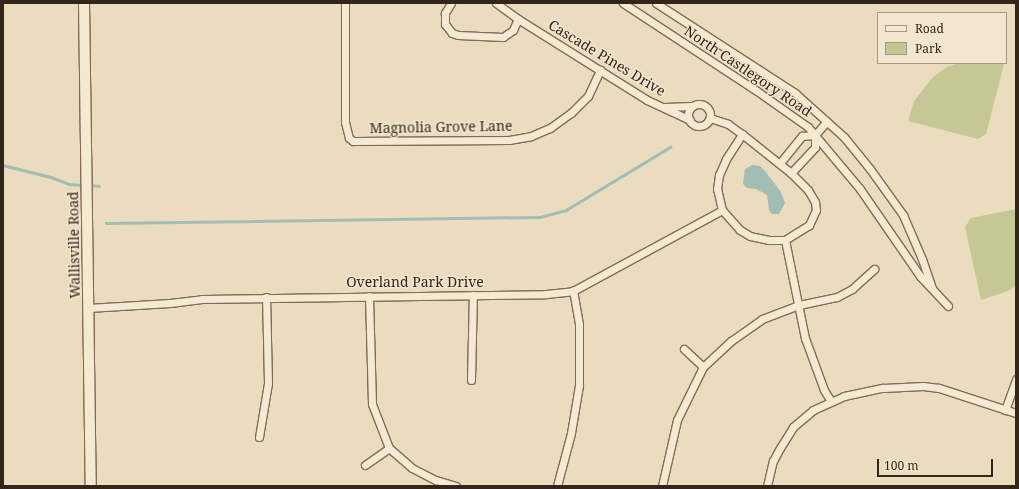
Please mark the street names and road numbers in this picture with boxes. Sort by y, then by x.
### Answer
street label: Cascade Pines Drive [545,16,669,100]
street label: North Castlegory Road [681,22,815,120]
street label: Magnolia Grove Lane [369,117,513,137]
street label: Wallisville Road [65,191,83,299]
street label: Overland Park Drive [346,274,484,290]

